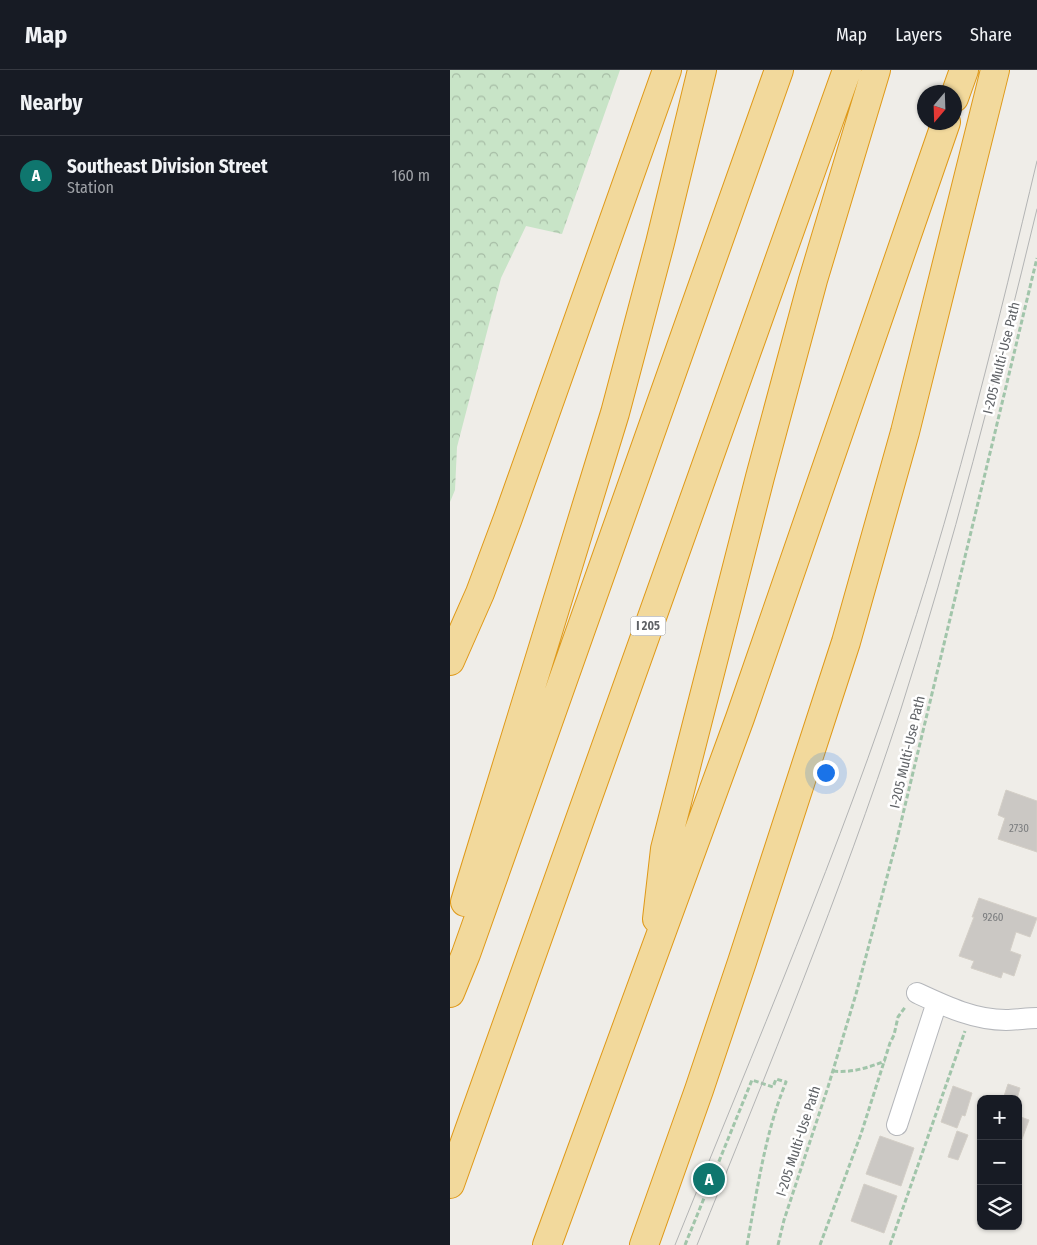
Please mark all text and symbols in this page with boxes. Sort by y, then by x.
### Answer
text: Map [25,21,67,49]
text: Map [836,24,867,46]
text: Layers [895,24,942,46]
text: Share [970,24,1012,46]
north arrow [917,85,962,130]
text: Nearby [20,90,82,116]
text: Southeast Division Street [67,155,268,178]
text: A [32,166,40,185]
text: 160 m [391,166,430,185]
text: Station [67,178,114,197]
street label: I-205 Multi-Use Path [979,300,1024,416]
road number: I 205 [630,616,666,636]
street label: I-205 Multi-Use Path [886,694,929,810]
your location [813,760,839,786]
house number: 2730 [1009,822,1029,835]
house number: 9260 [982,911,1004,924]
street label: I-205 Multi-Use Path [773,1084,824,1199]
map controls [977,1095,1022,1230]
button: + [977,1095,1022,1140]
button: − [977,1140,1022,1185]
pin: A [693,1160,725,1198]
button: layers [977,1185,1022,1230]

